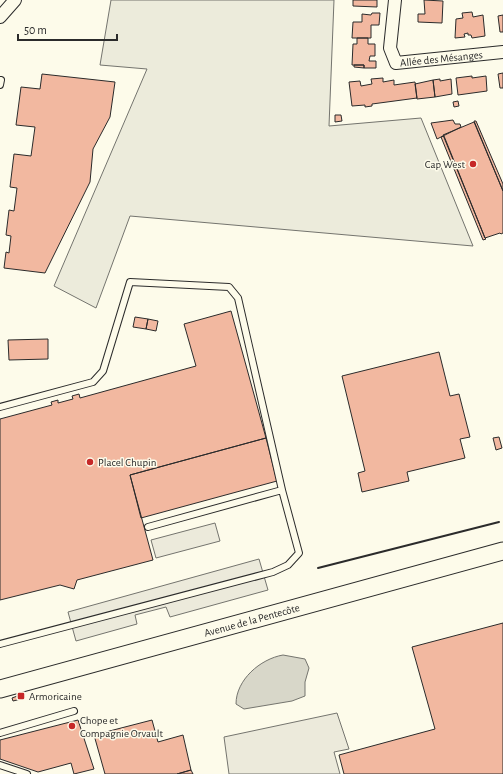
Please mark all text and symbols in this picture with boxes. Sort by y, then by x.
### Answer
scale bar [18,16,117,42]
text: 50 m [24,24,47,36]
street label: Allée des Mésanges [399,49,483,69]
place label: Cap West [425,159,465,170]
marker: Cap West [468,159,478,169]
marker: Placel Chupin [85,457,95,467]
place label: Placel Chupin [98,457,156,468]
street label: Avenue de la Pentecôte [203,602,301,639]
marker: Armoricaine [16,691,26,701]
place label: Armoricaine [29,691,82,702]
place label: Chope et Compagnie Orvault [80,715,163,739]
marker: Chope et Compagnie Orvault [67,721,77,731]

